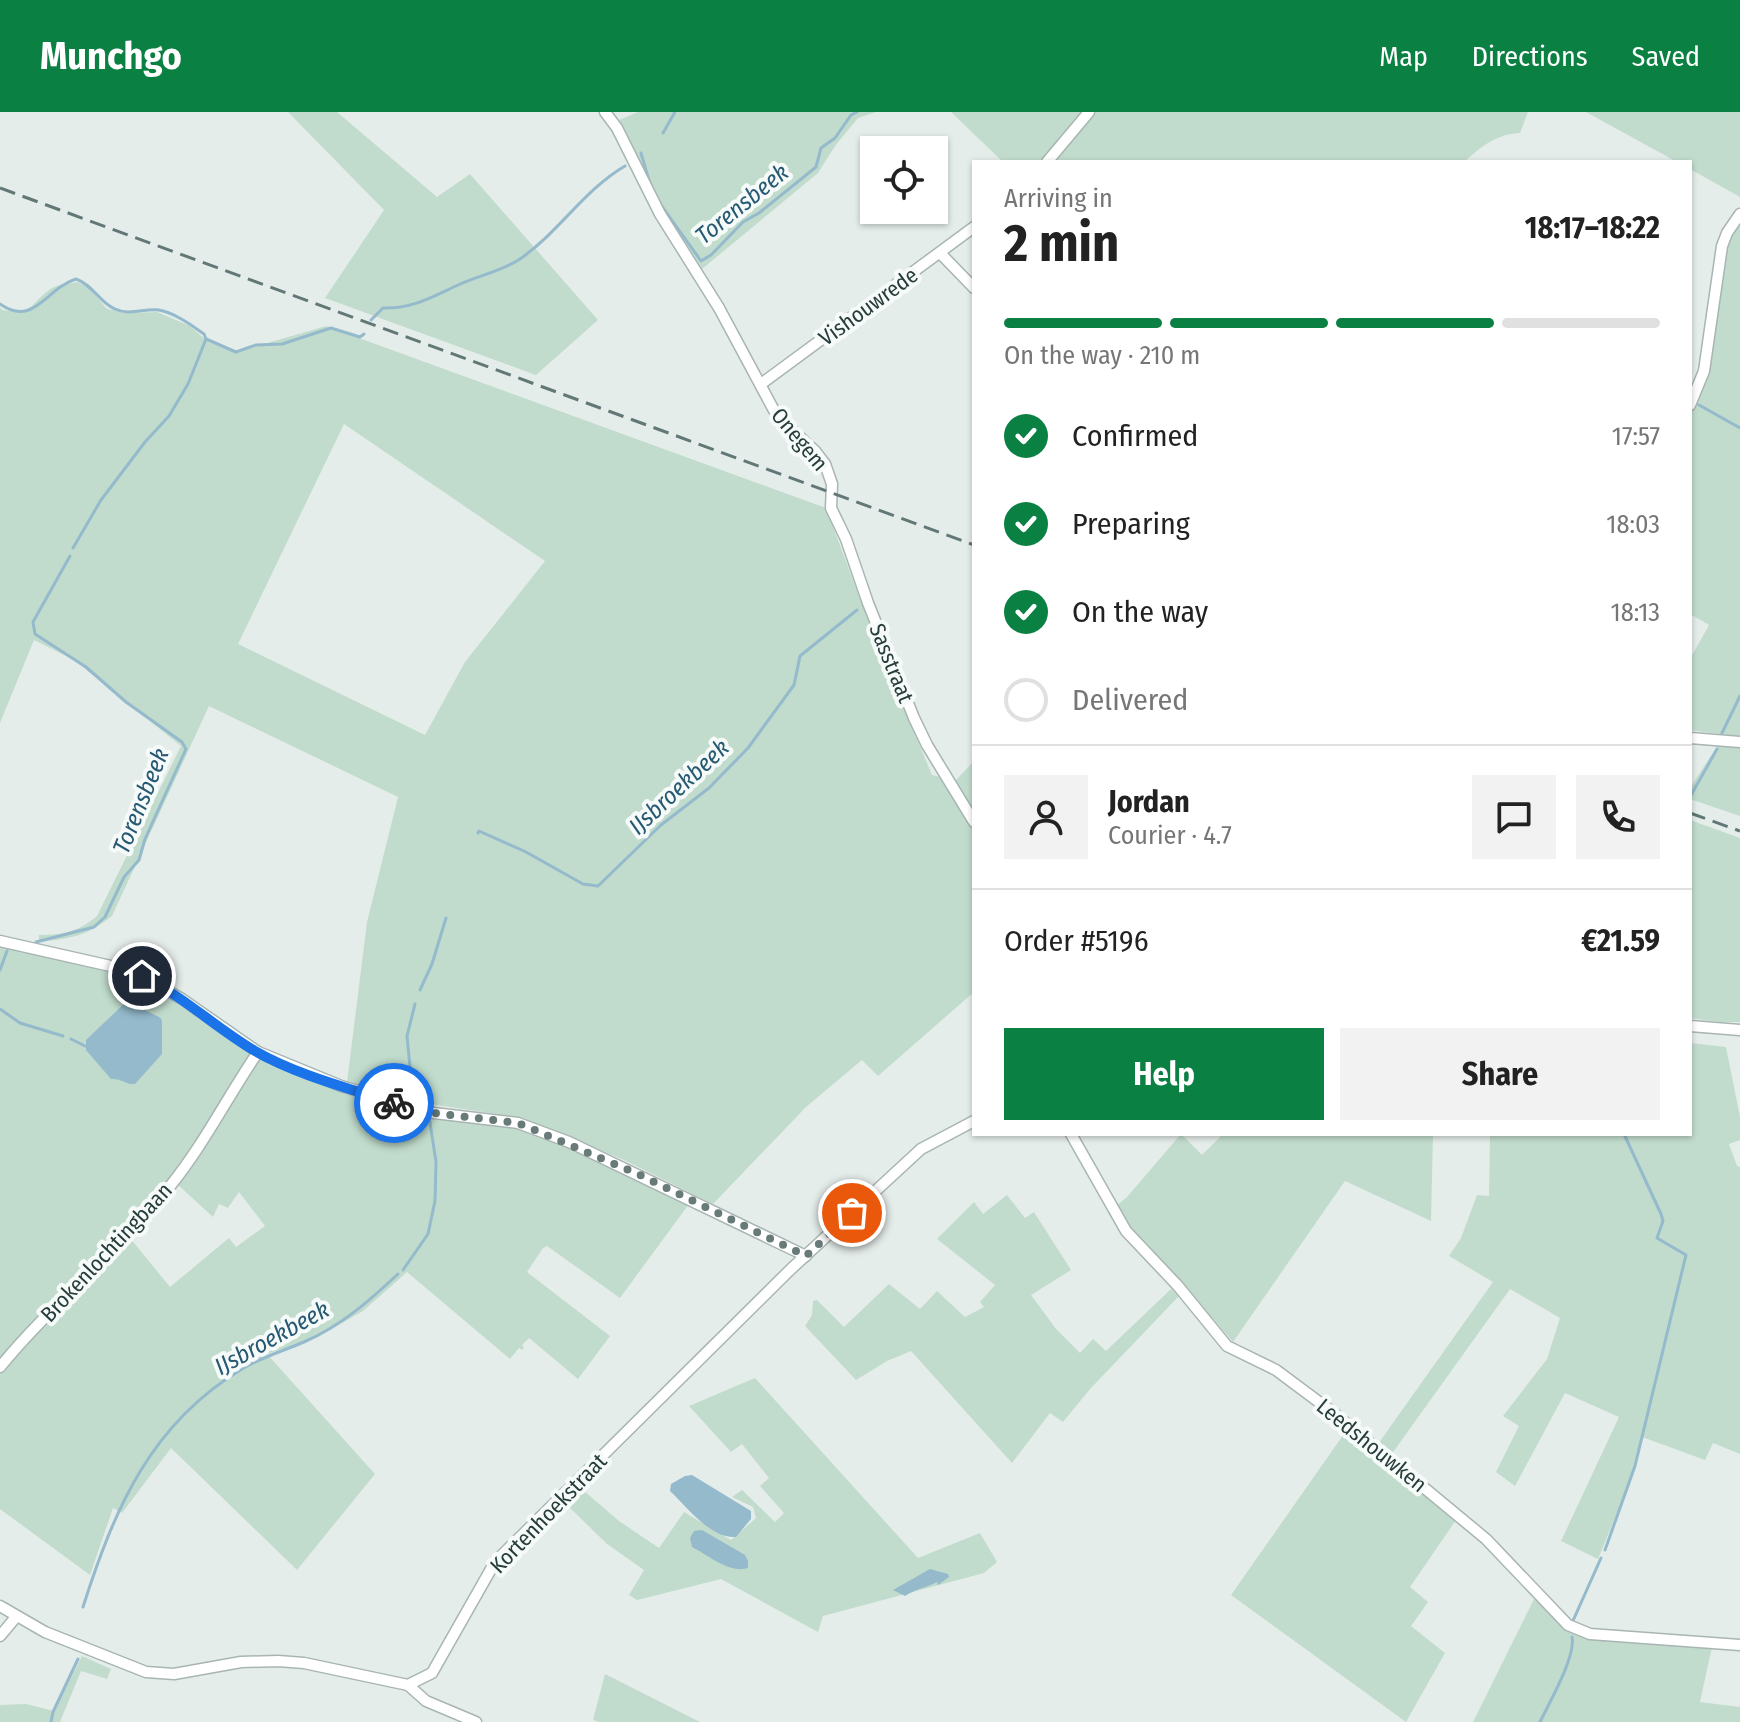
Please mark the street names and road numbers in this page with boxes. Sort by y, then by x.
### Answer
street label: Vishouwrede [814,261,923,351]
street label: Onegem [765,402,834,476]
street label: Sasstraat [863,620,920,707]
street label: Brokenlochtingbaan [35,1177,178,1328]
street label: Leedshouwken [1311,1393,1432,1498]
street label: Kortenhoekstraat [484,1447,613,1579]

